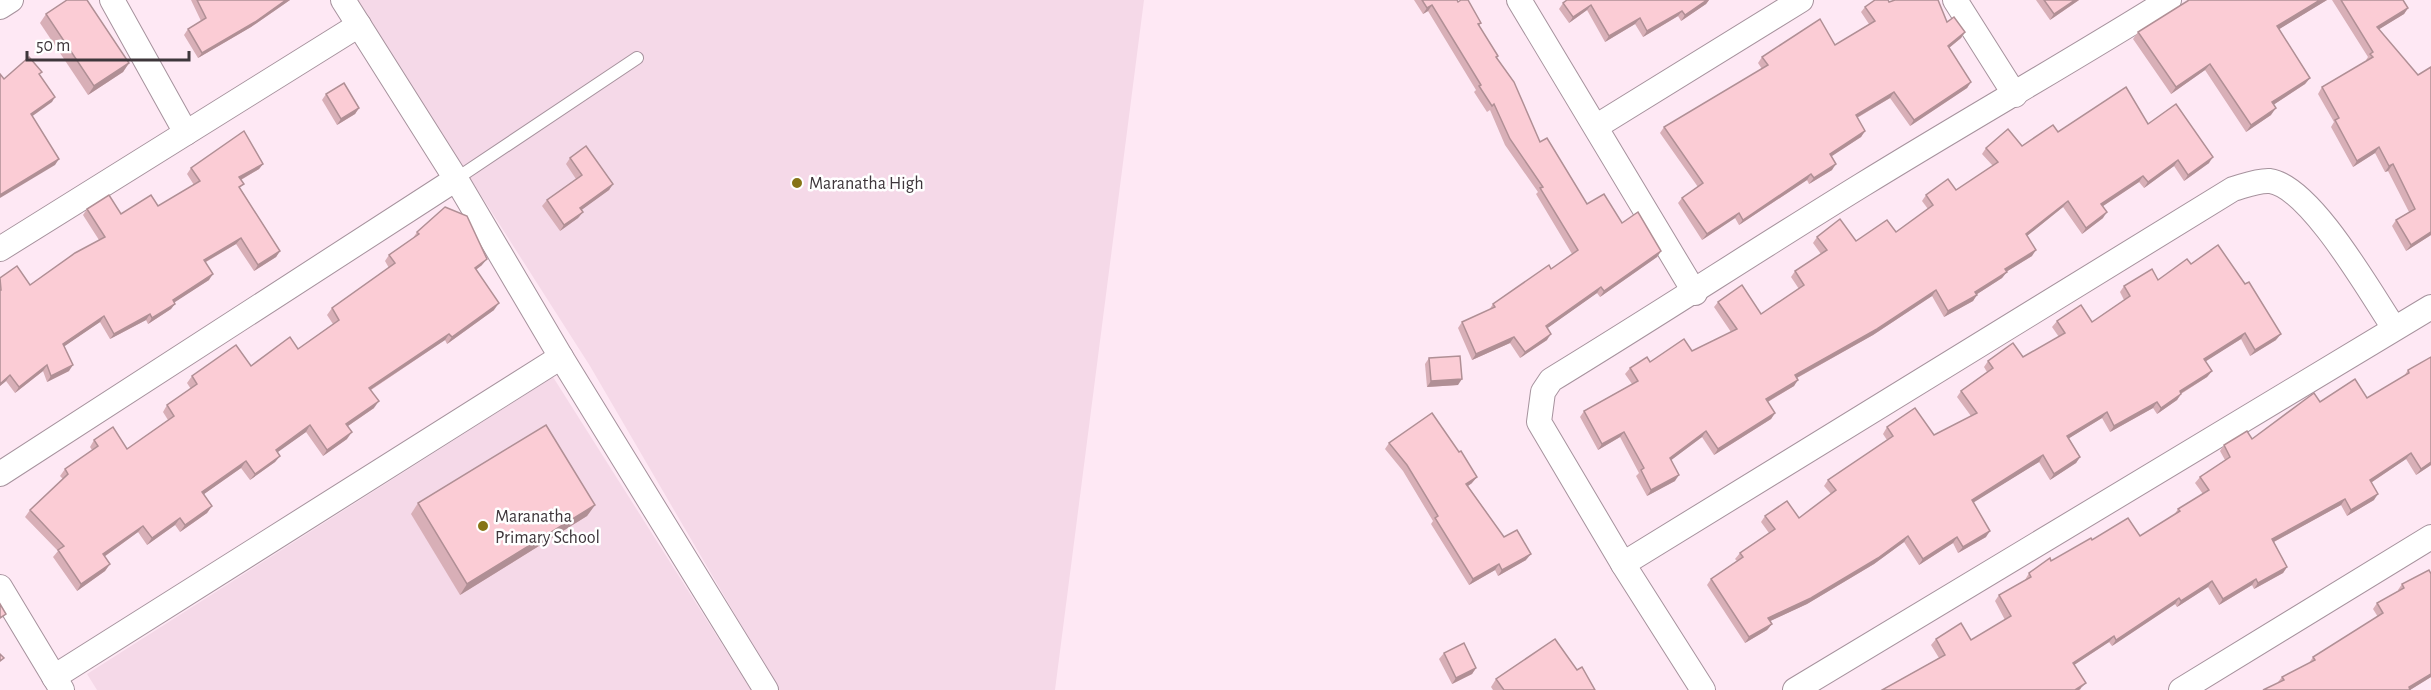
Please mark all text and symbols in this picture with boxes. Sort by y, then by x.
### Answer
scale bar [27,24,189,62]
text: 50 m [36,37,70,55]
place label: Maranatha High [809,175,924,193]
marker: Maranatha High [790,176,804,190]
place label: Maranatha Primary School [495,508,600,547]
marker: Maranatha Primary School [476,519,490,533]

